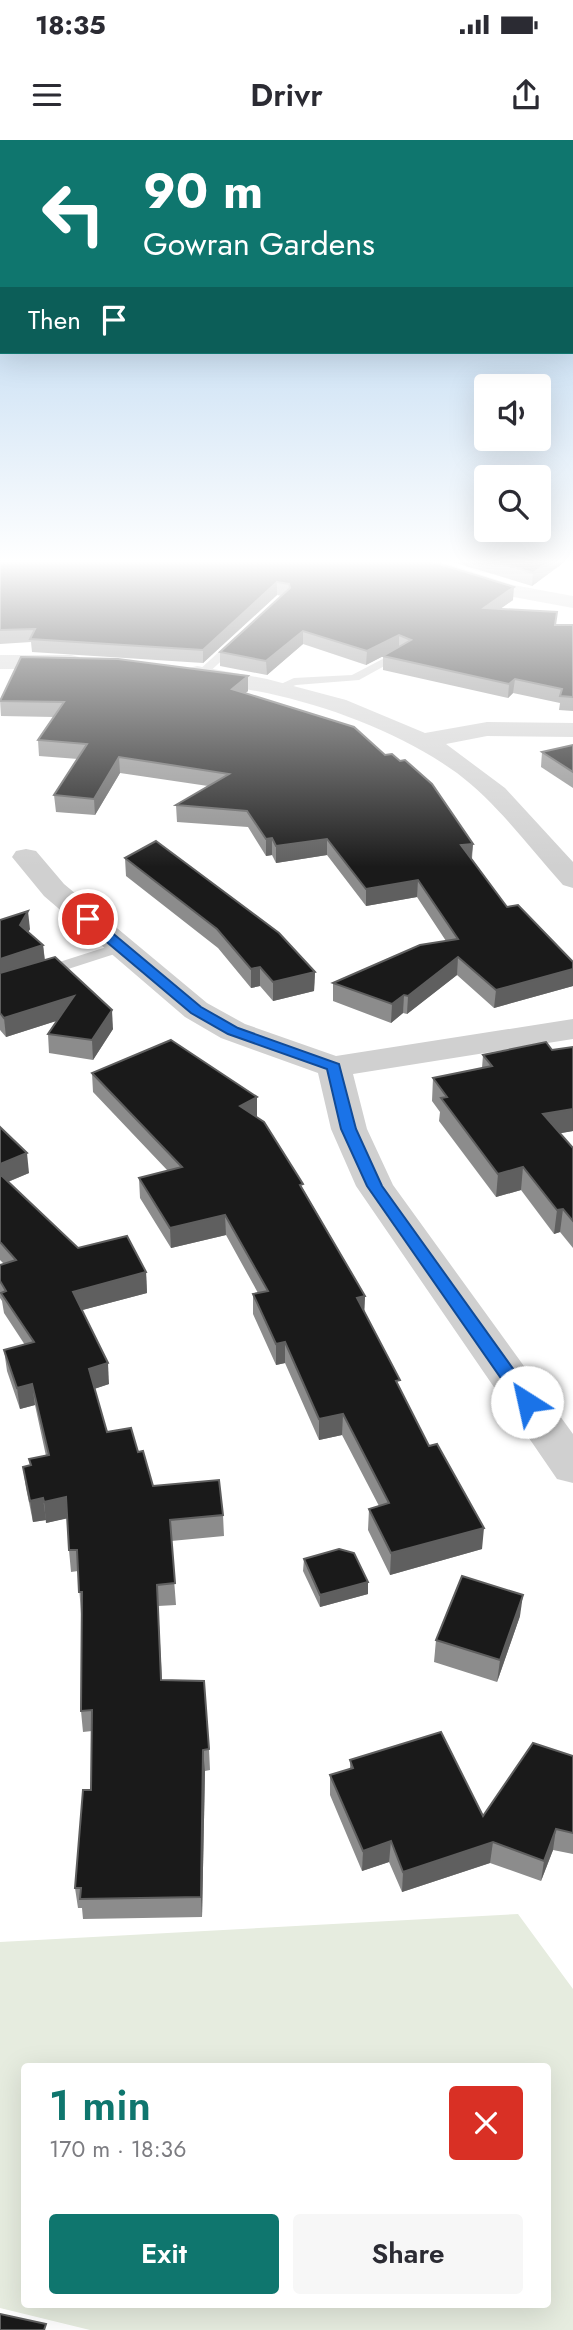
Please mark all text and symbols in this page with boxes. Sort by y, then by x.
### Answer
text: 18:35 [35,6,106,44]
text: Drivr [250,72,323,118]
icon: menu [28,76,66,114]
icon: share [507,76,545,114]
text: 90 m [143,156,263,226]
icon: left [28,168,119,259]
text: Gowran Gardens [143,221,375,267]
text: Then [28,301,81,339]
icon: arrive [95,301,133,339]
map controls [474,374,551,542]
button: sound [474,374,551,451]
button: search [474,465,551,542]
pin [58,889,118,949]
icon: arrive [69,900,107,938]
position arrow [490,1365,564,1439]
text: 1 min [49,2075,151,2136]
button: close [449,2086,523,2160]
text: 170 m · 18:36 [49,2132,186,2166]
button: Exit [49,2214,279,2294]
button: Share [293,2214,523,2294]

